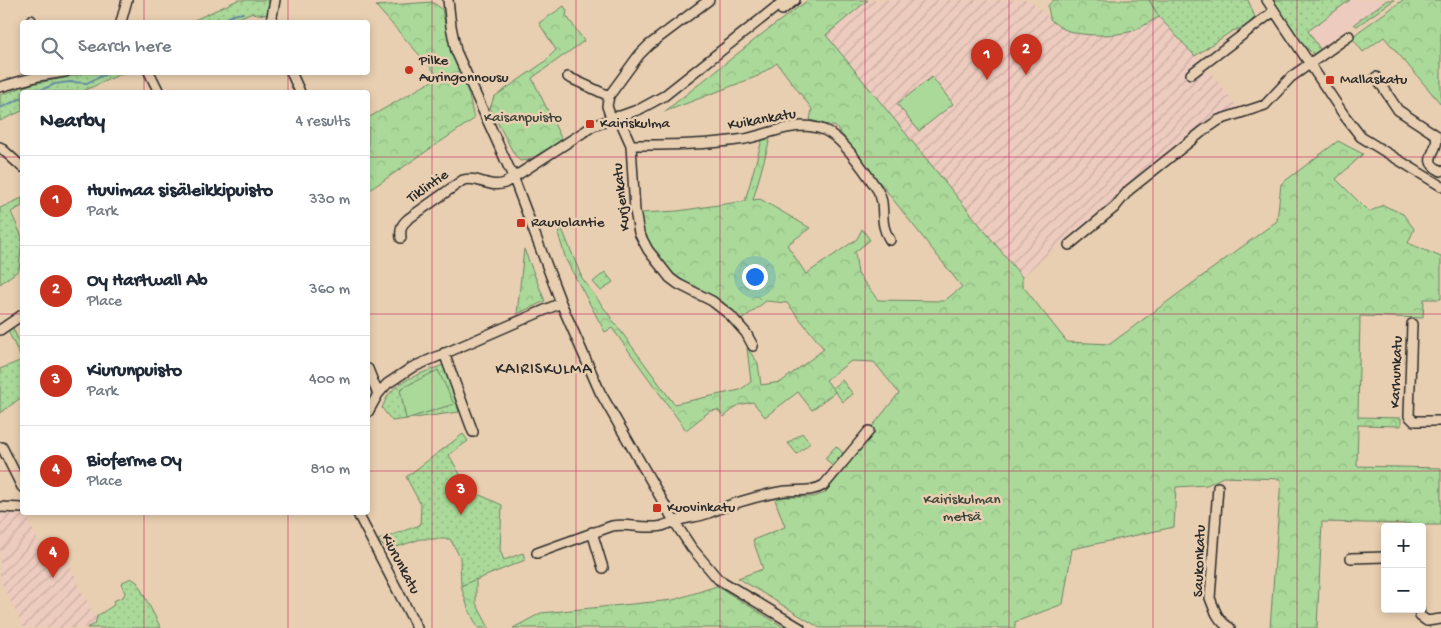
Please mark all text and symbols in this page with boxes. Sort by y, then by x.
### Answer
search box [20,20,370,75]
icon: search [38,34,66,62]
pin: 2 [1010,34,1042,75]
text: Search here [78,36,172,59]
pin: 1 [971,39,1003,80]
place label: Pilke Auringonnousu [418,52,509,87]
marker: Pilke Auringonnousu [403,64,415,76]
place label: Mallaskatu [1340,71,1407,89]
marker: Mallaskatu [1324,74,1336,86]
street label: Kuikankatu [727,105,797,135]
park label: Kaisanpuisto [484,109,562,127]
text: Nearby [40,110,105,135]
text: 4 results [295,113,350,132]
place label: Kairiskulma [600,115,671,133]
marker: Kairiskulma [584,118,596,130]
street label: Kurjenkatu [609,162,635,232]
street label: Tiklintie [403,166,452,208]
text: Huvimaa sisäleikkipuisto [87,180,273,203]
text: 1 [53,191,59,210]
text: 330 m [309,191,350,210]
text: Park [87,203,118,222]
place label: Rauvolantie [531,214,605,232]
marker: Rauvolantie [515,217,527,229]
your location [742,264,768,290]
text: Oy Hartwall Ab [87,270,208,293]
text: 2 [52,281,60,300]
text: 360 m [309,281,350,300]
text: Place [87,293,122,312]
street label: Karhunkatu [1387,336,1407,408]
text: Kiurunpuisto [87,360,182,383]
district label: KAIRISKULMA [495,361,593,380]
text: 3 [52,371,60,390]
text: 400 m [309,371,350,390]
text: Park [87,383,118,402]
text: Bioferme Oy [87,450,182,473]
text: 4 [52,461,60,480]
text: 810 m [311,461,350,480]
text: Place [87,473,122,492]
pin: 3 [445,474,477,515]
park label: Kairiskulman metsä [923,491,1001,526]
place label: Kuovinkatu [667,499,735,517]
marker: Kuovinkatu [651,502,663,514]
map controls [1381,523,1426,613]
button: + [1381,523,1426,568]
street label: Saukonkatu [1190,525,1210,597]
street label: Kiurunkatu [377,531,423,597]
pin: 4 [37,537,69,578]
button: − [1381,568,1426,613]

